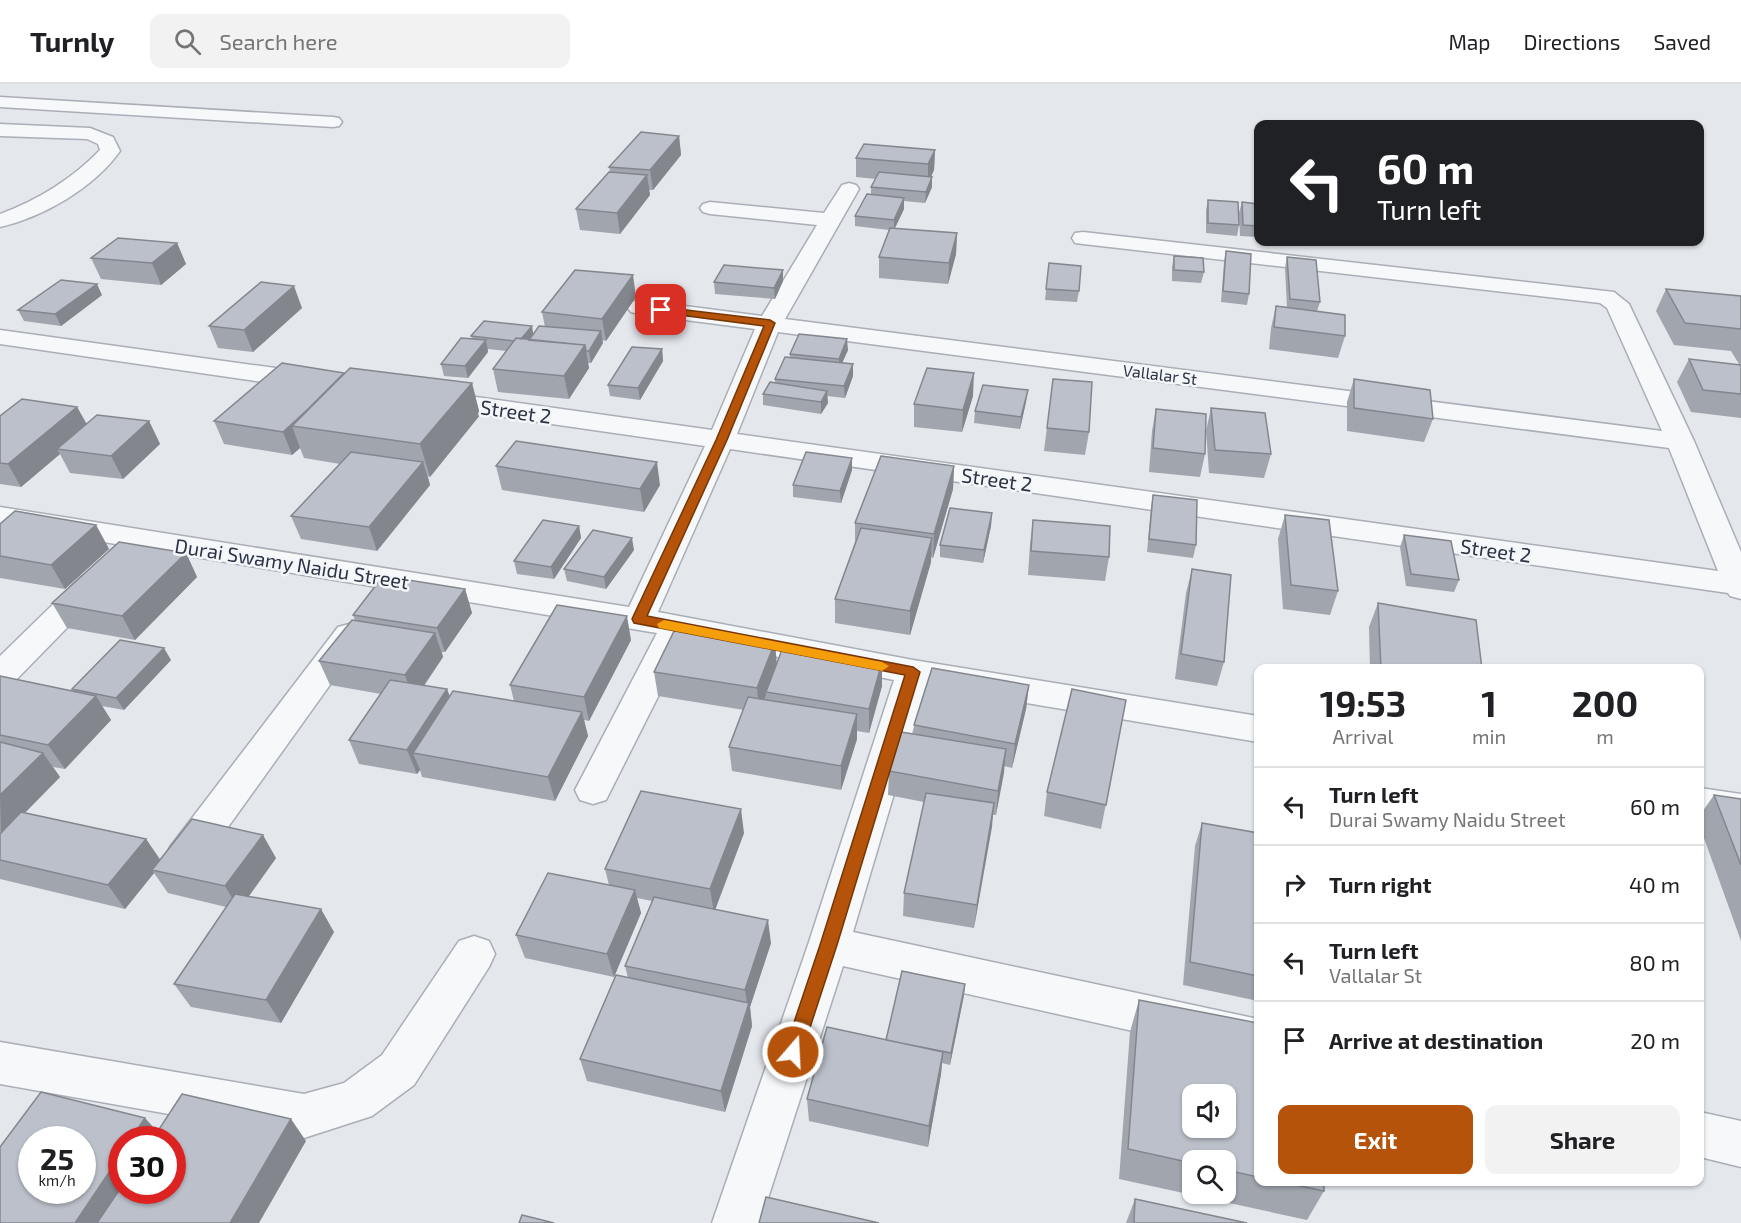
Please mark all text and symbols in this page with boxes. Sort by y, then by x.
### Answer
search box [150,14,570,68]
text: Turnly [30,24,114,58]
icon: search [171,25,204,58]
text: Search here [219,28,338,54]
text: Map [1448,29,1491,54]
text: Directions [1524,29,1620,54]
text: Saved [1653,29,1711,54]
text: 60 m [1377,142,1474,192]
icon: left [1278,144,1356,222]
text: Turn left [1377,193,1481,225]
pin [635,284,686,335]
icon: arrive [644,293,677,326]
street label: Vallalar St [1122,360,1198,388]
street label: Street 2 [479,394,553,428]
street label: Street 2 [960,462,1034,496]
street label: Durai Swamy Naidu Street [173,533,411,593]
street label: Street 2 [1459,533,1533,567]
text: 19:53 [1320,681,1406,724]
text: 1 [1481,681,1497,724]
text: 200 [1572,681,1638,724]
text: Arrival [1333,724,1393,748]
text: min [1472,724,1506,748]
text: m [1596,724,1614,748]
text: Turn left [1329,781,1418,807]
icon: left [1278,790,1311,823]
text: 60 m [1630,793,1680,819]
text: Durai Swamy Naidu Street [1329,807,1566,831]
icon: right [1278,868,1311,901]
text: Turn right [1329,871,1431,897]
text: 40 m [1629,871,1680,897]
text: Turn left [1329,937,1418,963]
icon: left [1278,946,1311,979]
text: 80 m [1629,949,1680,975]
text: Vallalar St [1329,963,1422,987]
position arrow [761,1020,825,1084]
icon: arrive [1278,1024,1311,1057]
text: Arrive at destination [1329,1027,1543,1053]
text: 20 m [1630,1027,1680,1053]
map controls [1182,1084,1236,1204]
button: sound [1182,1084,1236,1138]
button: Exit [1278,1105,1473,1174]
button: Share [1485,1105,1680,1174]
speed limit sign: 30 [108,1126,186,1204]
text: 25 [40,1140,74,1176]
button: search [1182,1150,1236,1204]
text: km/h [38,1171,76,1189]

